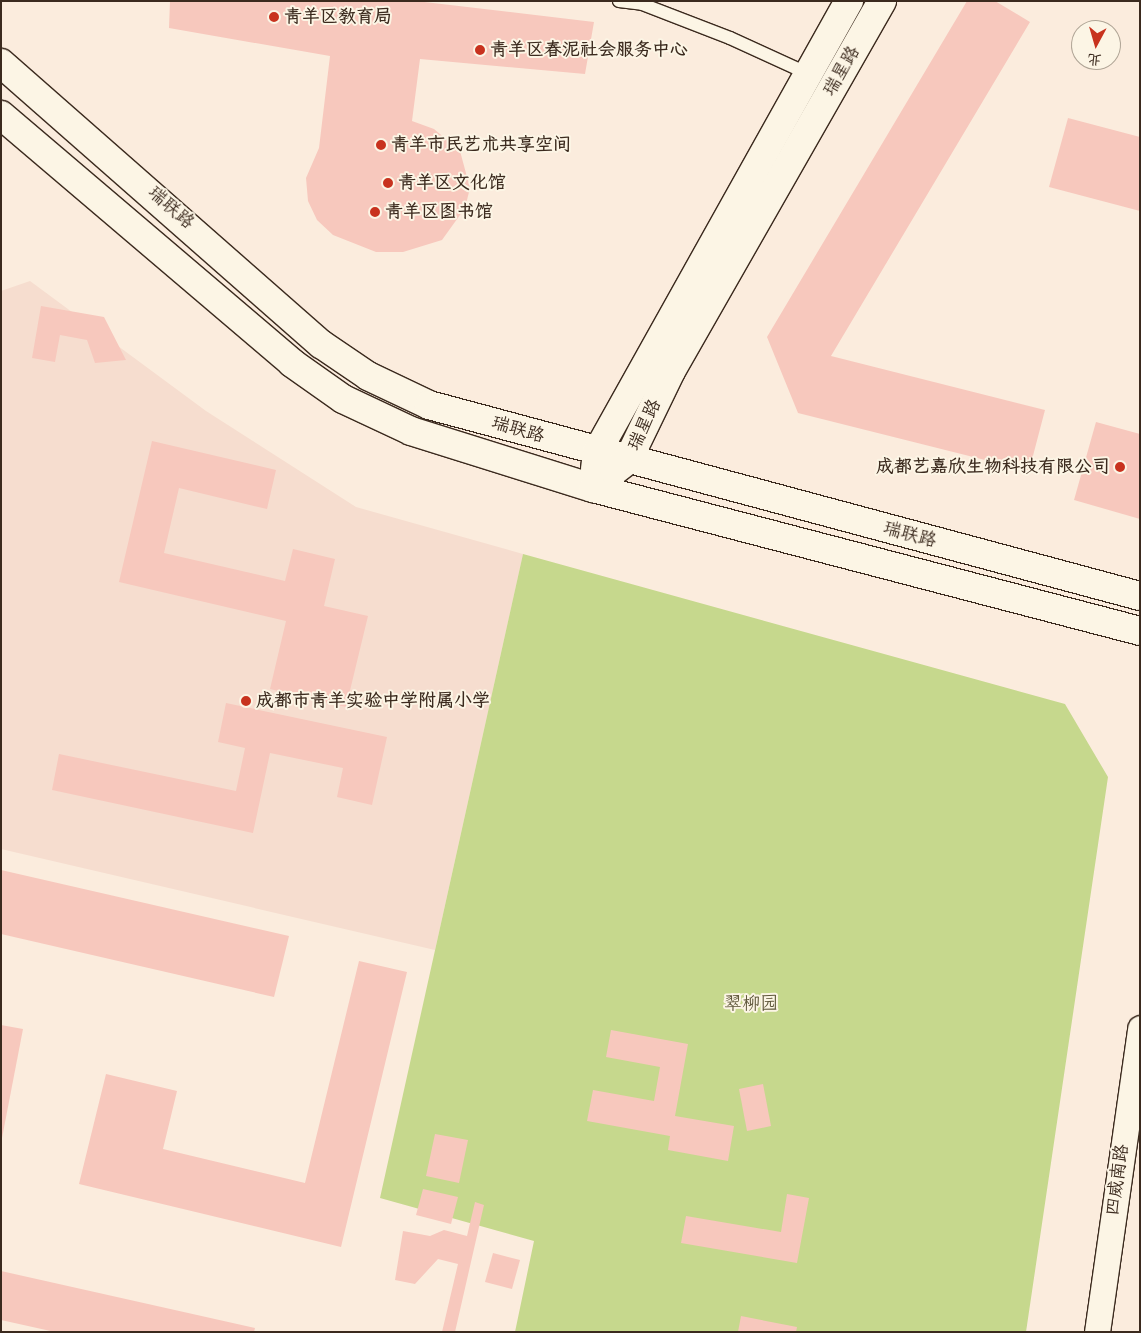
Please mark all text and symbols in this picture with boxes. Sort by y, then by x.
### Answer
place label: 青羊区教育局 [284,6,392,28]
marker: 青羊区教育局 [268,11,280,23]
north arrow [1071,20,1121,70]
place label: 青羊区春泥社会服务中心 [490,39,688,61]
street label: 瑞星路 [819,42,865,100]
marker: 青羊区春泥社会服务中心 [474,44,486,56]
text: 北 [1087,48,1103,70]
place label: 青羊市民艺术共享空间 [391,134,571,156]
marker: 青羊市民艺术共享空间 [375,139,387,151]
place label: 青羊区文化馆 [398,172,506,194]
marker: 青羊区文化馆 [382,177,394,189]
street label: 瑞联路 [144,182,198,234]
place label: 青羊区图书馆 [385,201,493,223]
marker: 青羊区图书馆 [369,206,381,218]
street label: 瑞星路 [624,396,666,454]
street label: 瑞联路 [489,412,547,448]
place label: 成都艺嘉欣生物科技有限公司 [876,456,1110,478]
marker: 成都艺嘉欣生物科技有限公司 [1114,461,1126,473]
street label: 瑞联路 [881,518,939,552]
place label: 成都市青羊实验中学附属小学 [256,690,490,712]
marker: 成都市青羊实验中学附属小学 [240,695,252,707]
park label: 翠柳园 [724,993,778,1015]
street label: 四威南路 [1102,1143,1134,1217]

